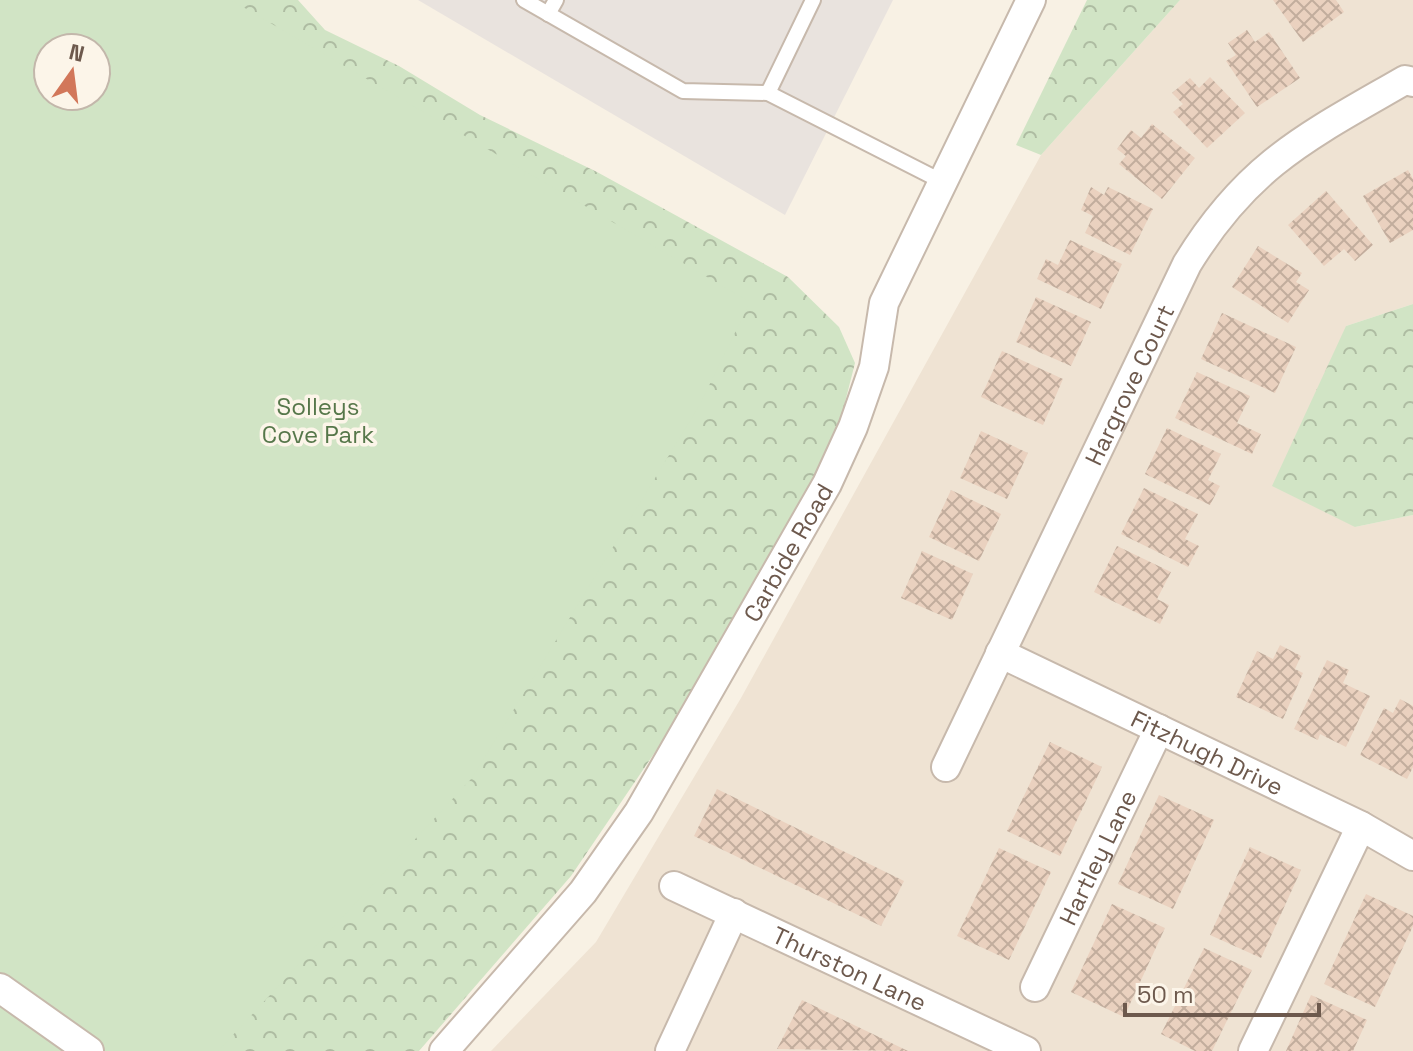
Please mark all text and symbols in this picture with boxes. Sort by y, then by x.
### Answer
north arrow [32,32,112,112]
text: N [66,37,87,68]
street label: Hargrove Court [1078,299,1181,470]
park label: Solleys Cove Park [262,391,374,450]
street label: Carbide Road [736,478,840,627]
street label: Fitzhugh Drive [1126,703,1289,802]
street label: Hartley Lane [1052,784,1143,930]
street label: Thurston Lane [768,919,932,1018]
scale bar [1125,967,1319,1017]
text: 50 m [1137,979,1194,1010]

